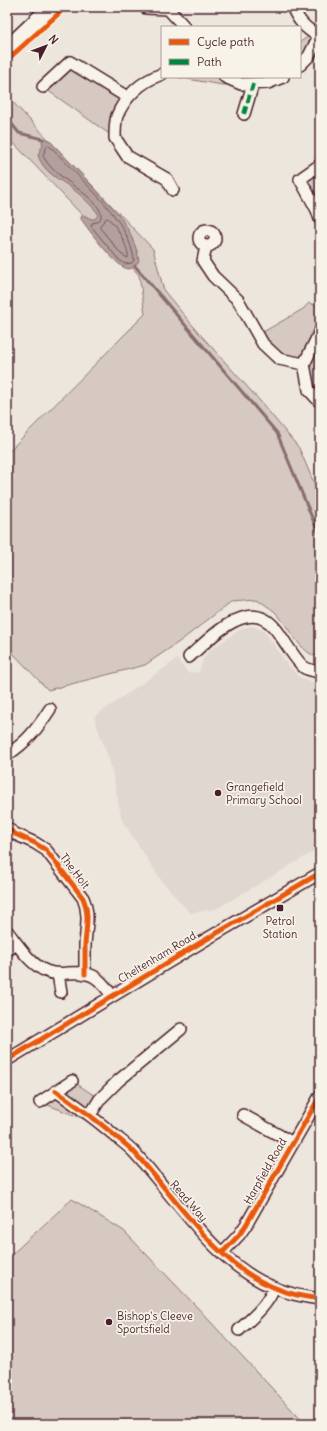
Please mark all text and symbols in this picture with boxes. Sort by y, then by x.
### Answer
north arrow [26,26,66,66]
legend [161,26,301,78]
text: N [46,32,61,47]
text: Cycle path [197,34,254,49]
text: Path [197,54,222,69]
place label: Grangefield Primary School [226,780,302,807]
marker: Grangefield Primary School [213,788,223,798]
street label: The Holt [57,850,93,892]
marker: Petrol Station [275,903,285,913]
place label: Petrol Station [263,914,297,941]
street label: Cheltenham Road [115,928,199,986]
street label: Harpfield Road [240,1135,290,1207]
street label: Read Way [167,1177,211,1225]
place label: Bishop's Cleeve Sportsfield [117,1309,193,1336]
marker: Bishop's Cleeve Sportsfield [104,1317,114,1327]

